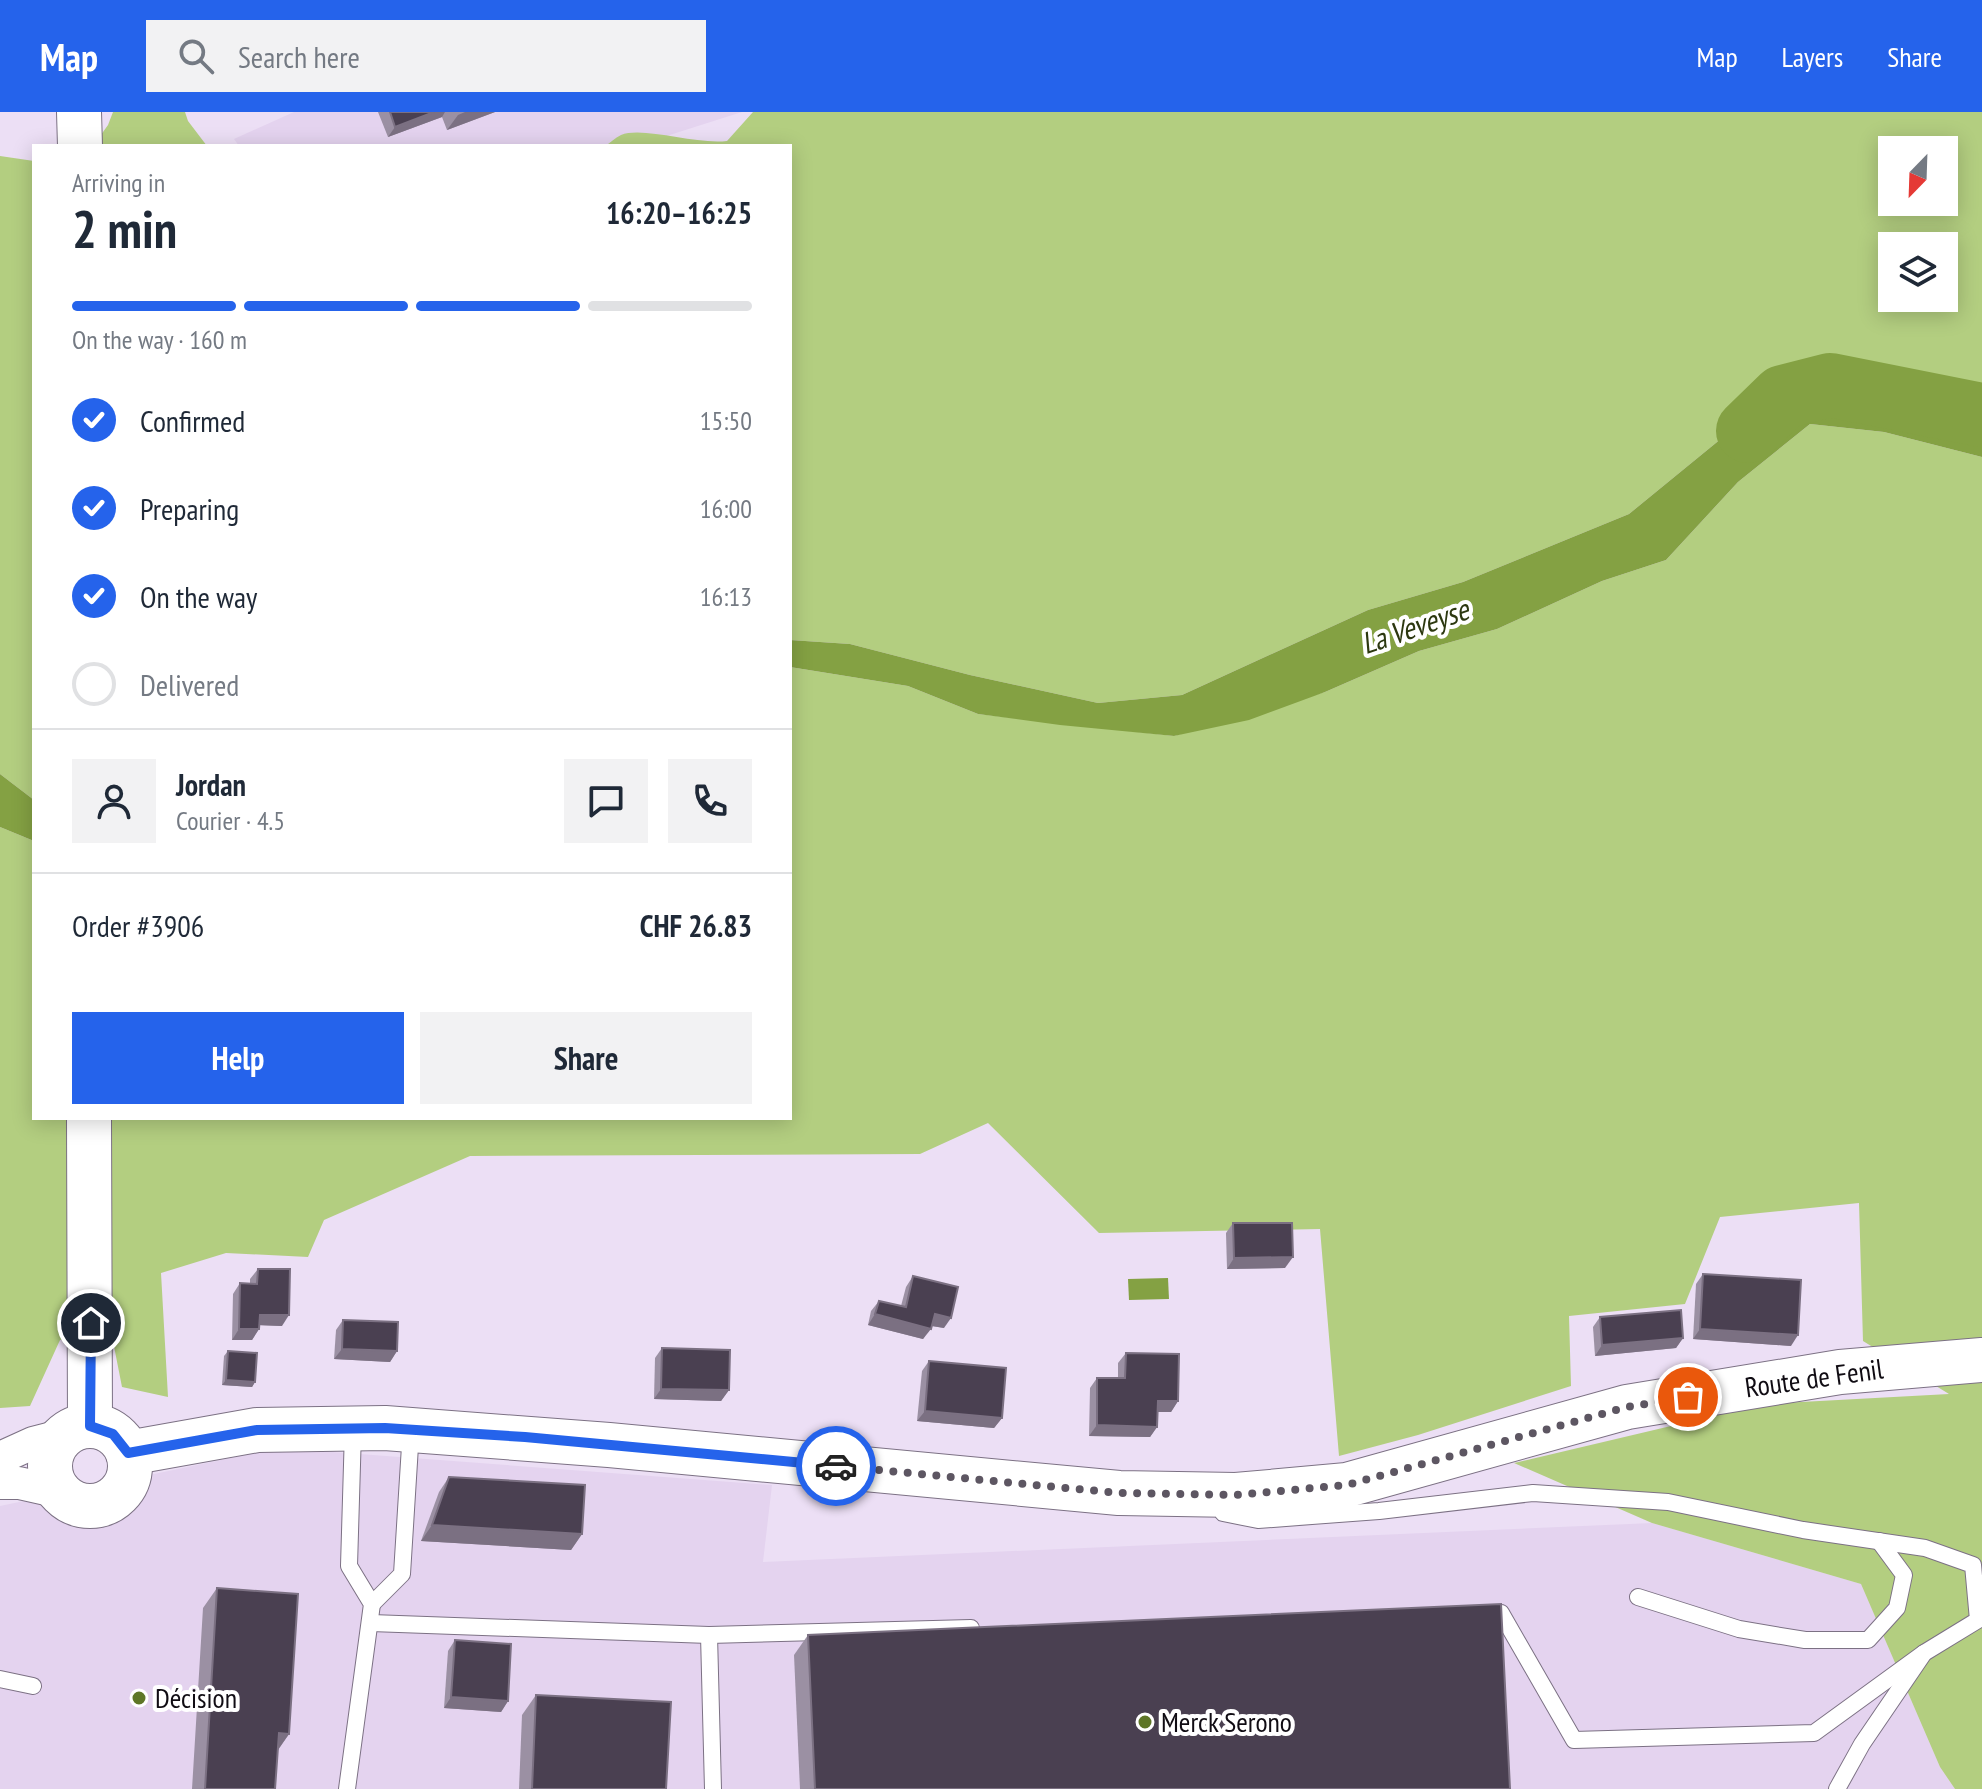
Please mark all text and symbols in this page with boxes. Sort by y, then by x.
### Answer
search box [146,20,706,92]
text: Map [40,32,98,81]
icon: search [174,34,218,78]
text: Search here [238,37,360,76]
text: Map [1696,38,1738,75]
text: Layers [1782,38,1843,75]
text: Share [1887,38,1942,75]
north arrow [1878,136,1958,216]
map controls [1878,136,1958,312]
text: Arriving in [72,166,165,199]
text: 16:20–16:25 [606,193,752,232]
text: 2 min [72,195,177,262]
button: layers [1878,232,1958,312]
text: On the way · 160 m [72,323,247,356]
icon: check [72,398,116,442]
text: Confirmed [140,401,245,440]
text: 15:50 [700,404,752,437]
icon: check [72,486,116,530]
text: Preparing [140,489,239,528]
text: 16:00 [700,492,752,525]
icon: check [72,574,116,618]
text: On the way [140,577,257,616]
text: 16:13 [700,580,752,613]
water label: La Veveyse [1356,589,1475,662]
text: Delivered [140,665,239,704]
button: person [72,759,156,843]
button: chat [564,759,648,843]
button: phone [668,759,752,843]
text: Jordan [176,765,246,804]
text: Courier · 4.5 [176,804,285,837]
text: Order #3906 [72,906,204,945]
text: CHF 26.83 [640,906,752,945]
button: Help [72,1012,404,1104]
button: Share [420,1012,752,1104]
pin [57,1289,125,1357]
icon: home [69,1301,113,1345]
street label: Route de Fenil [1742,1349,1886,1406]
pin [1654,1363,1722,1431]
icon: bag [1666,1375,1710,1419]
courier [796,1426,876,1506]
icon: car [814,1444,858,1488]
place label: Décision [155,1679,237,1716]
marker: Décision [130,1689,148,1707]
place label: Merck Serono [1161,1703,1292,1740]
marker: Merck Serono [1136,1713,1154,1731]

